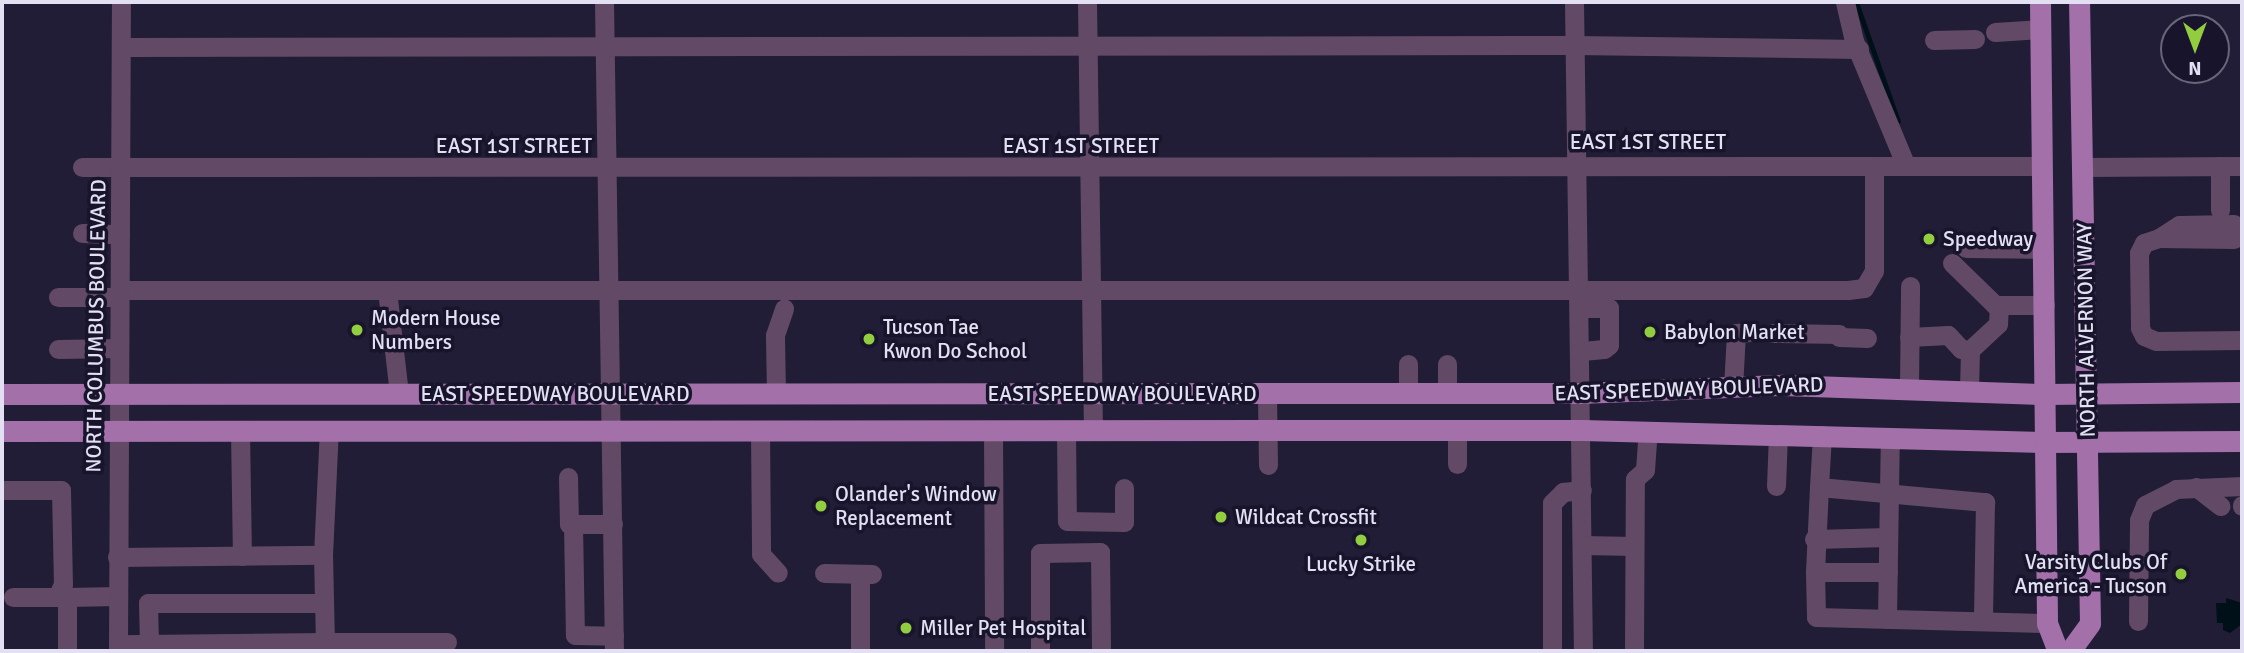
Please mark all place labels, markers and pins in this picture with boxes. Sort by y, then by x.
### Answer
place label: Speedway [1943,226,2033,252]
marker: Speedway [1921,231,1937,247]
place label: Modern House Numbers [371,305,501,355]
place label: Tucson Tae Kwon Do School [883,314,1027,364]
place label: Babylon Market [1664,319,1805,345]
marker: Modern House Numbers [349,322,365,338]
marker: Babylon Market [1642,324,1658,340]
marker: Tucson Tae Kwon Do School [861,331,877,347]
place label: Olander's Window Replacement [835,481,997,531]
marker: Olander's Window Replacement [813,498,829,514]
place label: Wildcat Crossfit [1235,504,1377,530]
marker: Wildcat Crossfit [1213,509,1229,525]
marker: Lucky Strike [1353,532,1369,548]
place label: Varsity Clubs Of America - Tucson [2015,549,2167,599]
place label: Lucky Strike [1306,551,1416,577]
marker: Varsity Clubs Of America - Tucson [2173,566,2189,582]
place label: Miller Pet Hospital [920,615,1086,641]
marker: Miller Pet Hospital [898,620,914,636]

